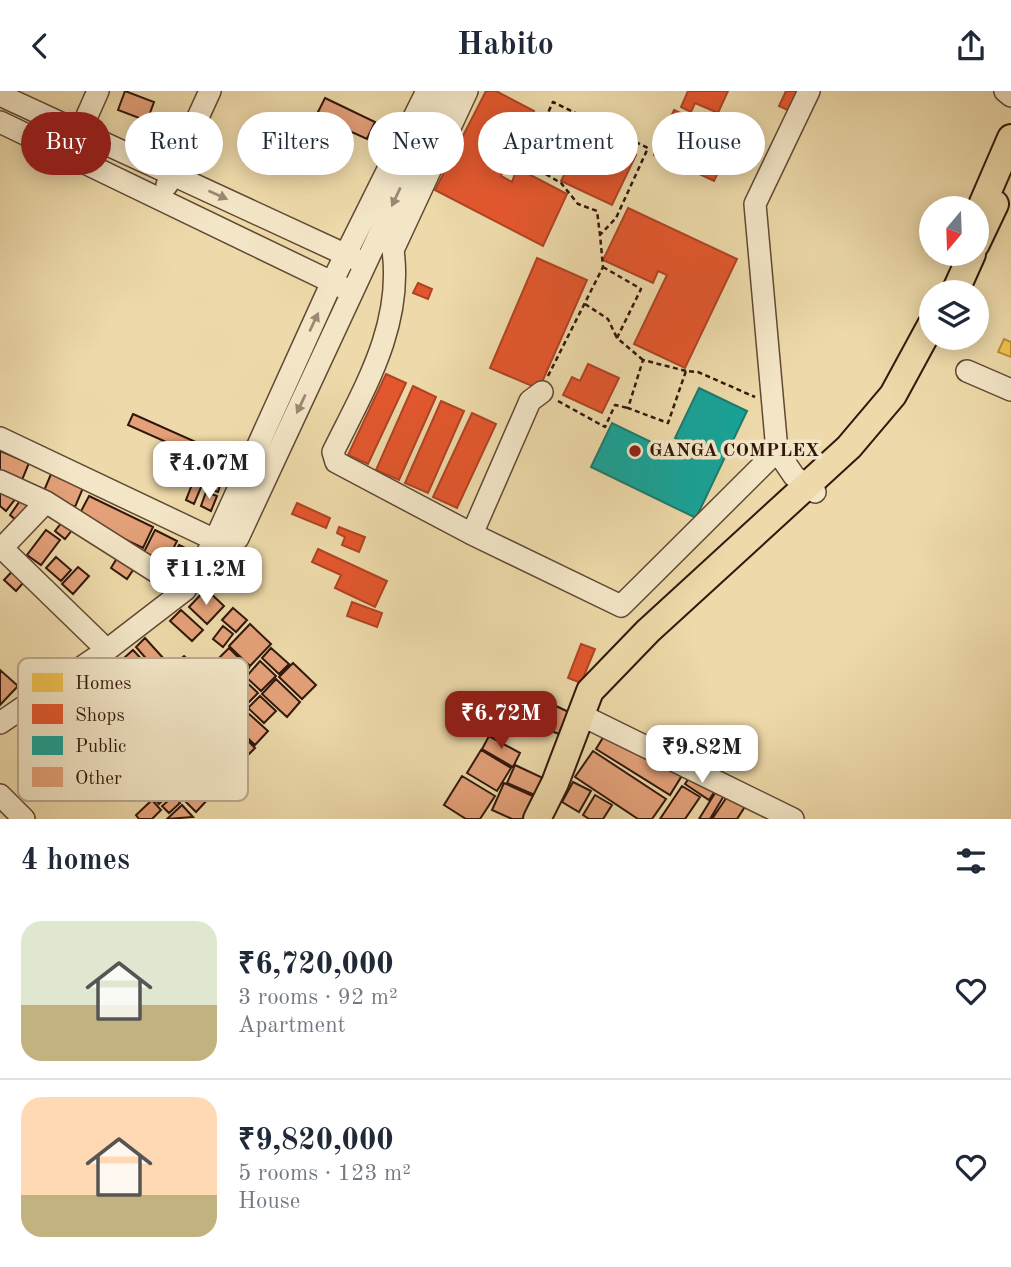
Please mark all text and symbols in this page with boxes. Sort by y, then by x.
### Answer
icon: back [21,27,59,65]
icon: share [952,27,990,65]
text: Habito [457,30,554,62]
chip: Buy [21,112,111,175]
chip: Rent [125,112,223,175]
chip: Filters [237,112,354,175]
chip: New [368,112,464,175]
chip: Apartment [478,112,638,175]
chip: House [652,112,765,175]
one-way arrow [390,187,402,207]
one-way arrow [208,189,228,201]
north arrow [919,196,989,266]
map controls [919,196,989,350]
button: layers [919,280,989,350]
one-way arrow [308,312,320,332]
one-way arrow [295,394,307,414]
pin: ₹4.07M [152,441,266,501]
place label: GANGA COMPLEX [649,442,819,461]
marker: GANGA COMPLEX [627,443,643,459]
text: ₹4.07M [169,452,249,475]
pin: ₹11.2M [149,547,263,607]
text: ₹11.2M [166,558,246,581]
legend [18,658,248,801]
text: Homes [75,675,131,694]
pin: ₹6.72M [444,691,558,751]
text: ₹6.72M [461,702,541,725]
text: Shops [75,707,125,726]
pin: ₹9.82M [645,725,759,785]
text: ₹9.82M [662,736,742,759]
text: Public [75,738,126,757]
text: Other [75,770,122,789]
icon: filters [952,842,990,880]
text: 4 homes [21,846,130,876]
icon: home [77,949,161,1033]
text: ₹6,720,000 [238,950,394,980]
icon: heart [952,972,990,1010]
text: 3 rooms · 92 m² [238,986,398,1009]
text: Apartment [238,1014,346,1037]
icon: home [77,1125,161,1209]
text: ₹9,820,000 [238,1126,394,1156]
icon: heart [952,1148,990,1186]
text: 5 rooms · 123 m² [238,1162,411,1185]
text: House [238,1190,300,1213]

